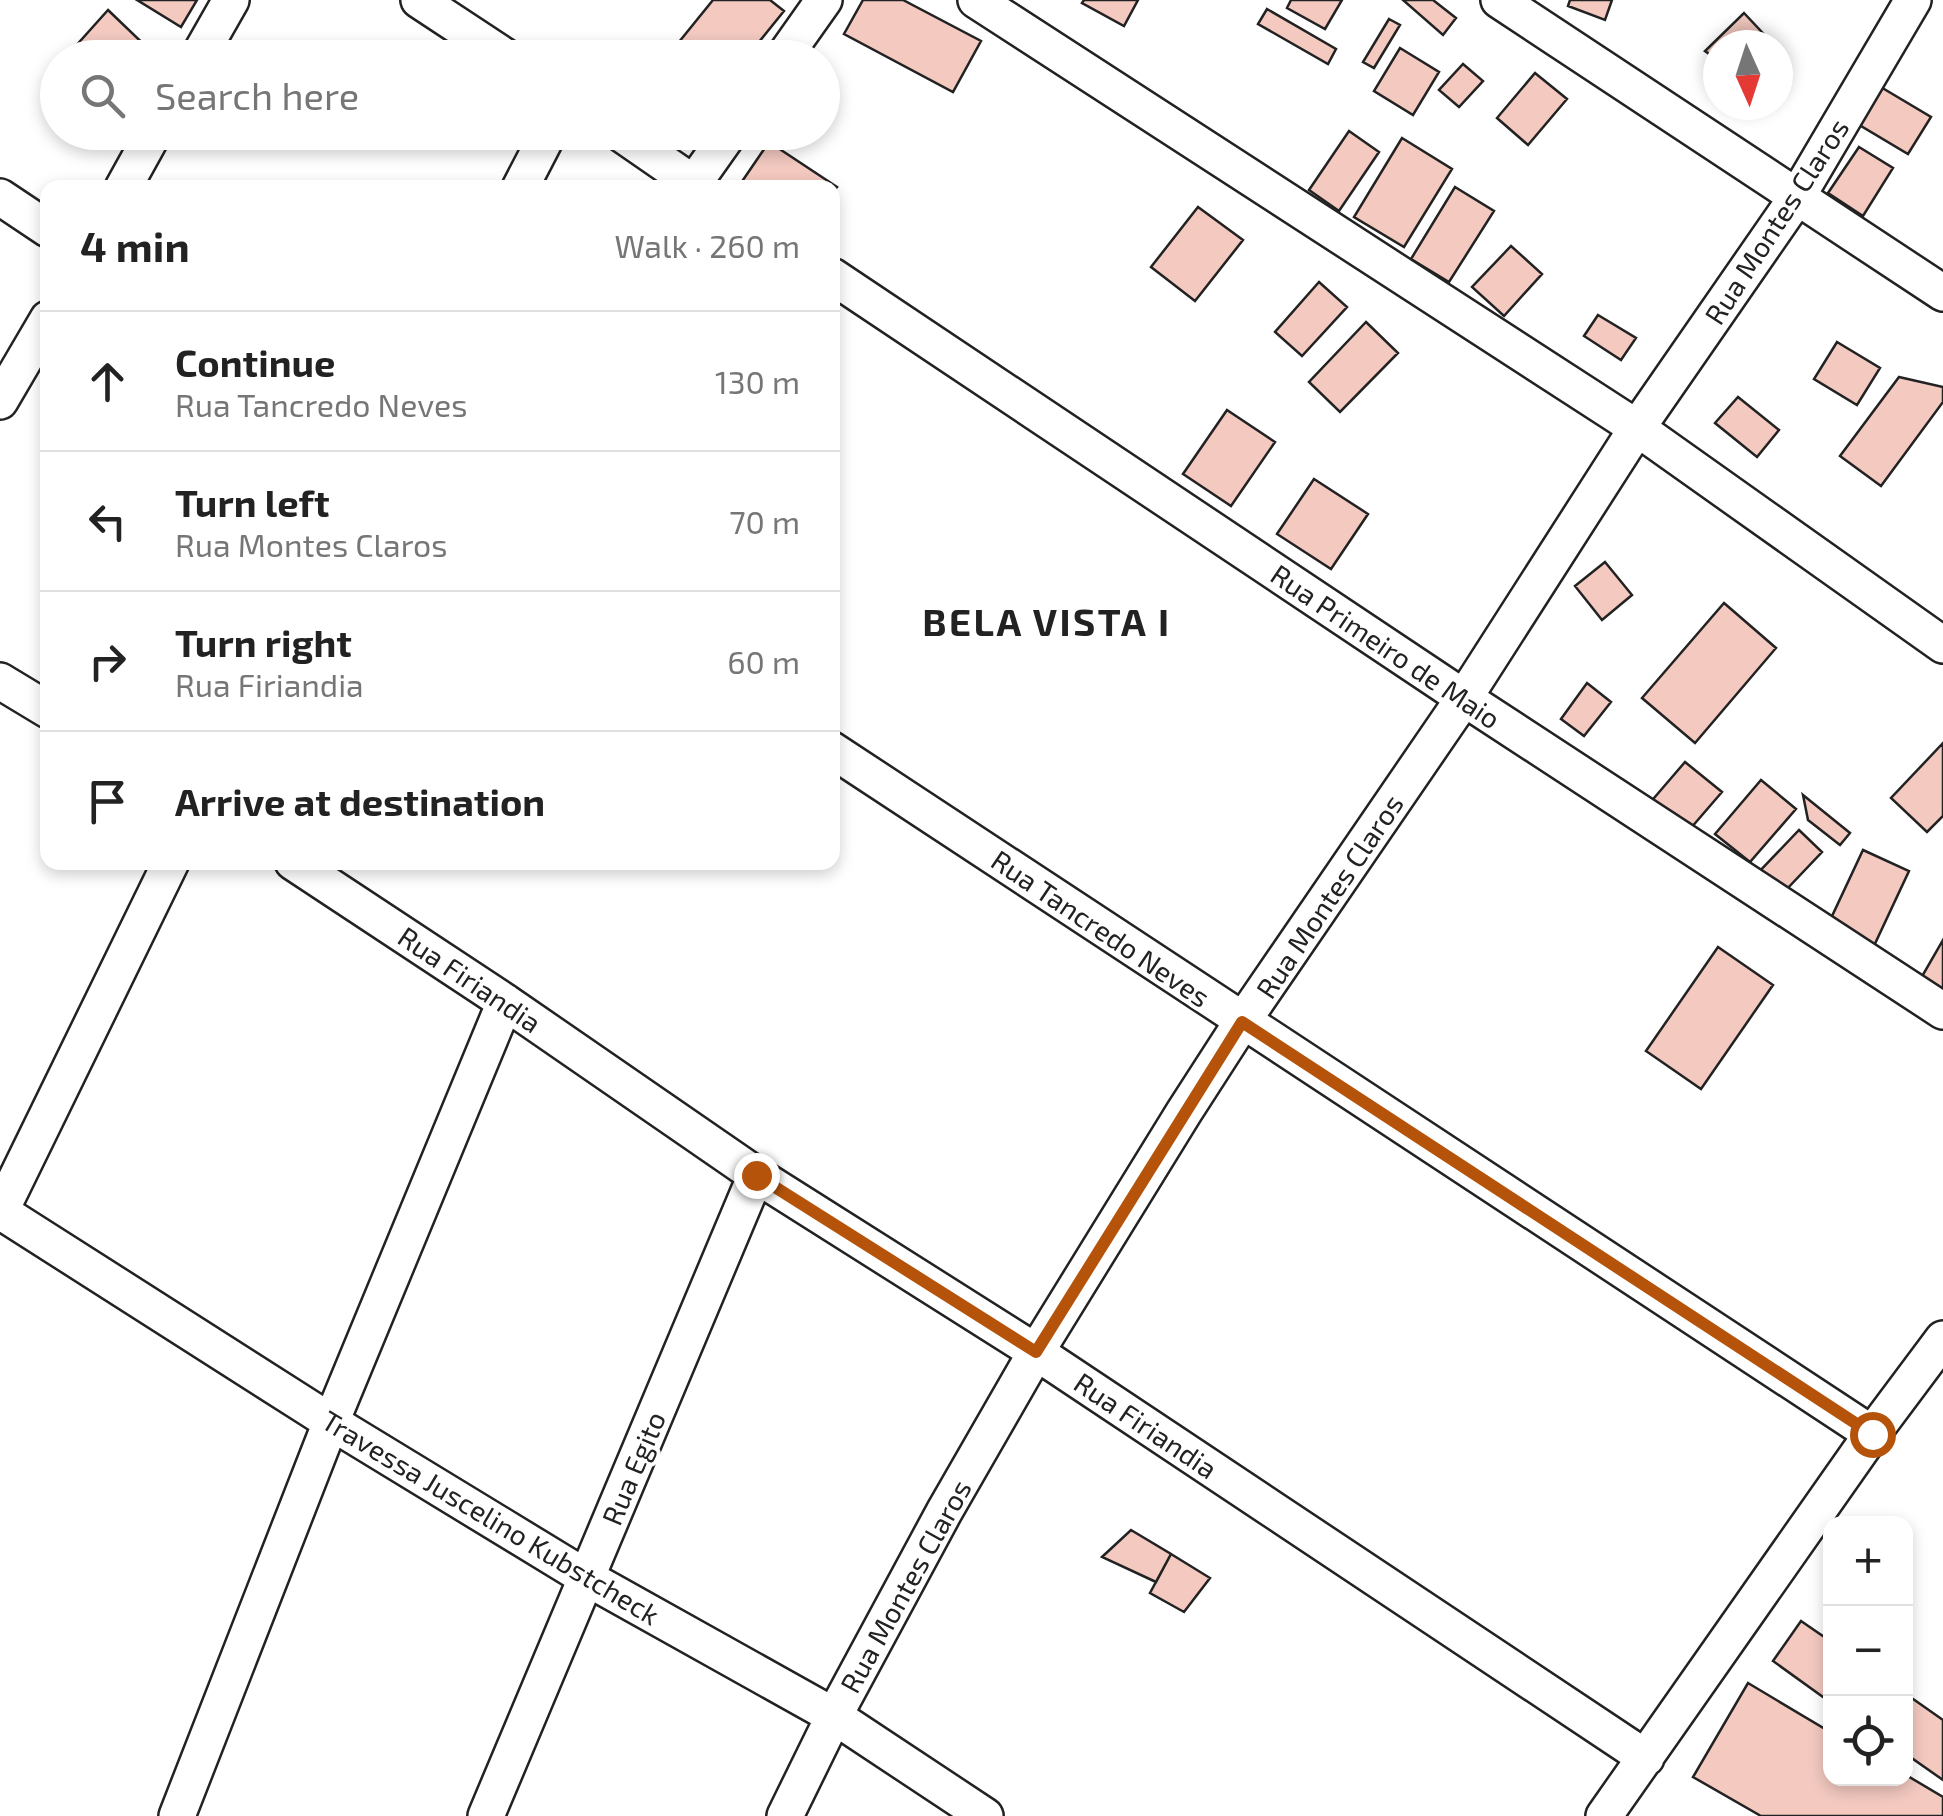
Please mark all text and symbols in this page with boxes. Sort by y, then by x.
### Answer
north arrow [1703,30,1793,120]
search box [40,40,840,150]
icon: search [75,68,130,123]
text: Search here [155,72,359,118]
street label: Rua Montes Claros [1697,112,1855,330]
text: 4 min [80,220,190,270]
text: Walk · 260 m [614,226,800,264]
text: Continue [175,339,335,385]
icon: ahead [80,354,135,409]
text: 130 m [715,362,800,400]
text: Rua Tancredo Neves [175,385,467,423]
text: Turn left [175,479,330,525]
icon: left [80,494,135,549]
text: 70 m [729,502,800,540]
text: Rua Montes Claros [175,525,447,563]
street label: Rua Primeiro de Maio [1265,557,1507,735]
district label: BELA VISTA I [922,598,1172,644]
text: Turn right [175,619,352,665]
icon: right [80,634,135,689]
text: 60 m [727,642,800,680]
text: Rua Firiandia [175,665,364,703]
icon: arrive [80,774,135,829]
text: Arrive at destination [175,778,545,824]
street label: Rua Montes Claros [1248,788,1410,1004]
street label: Rua Tancredo Neves [985,842,1217,1014]
street label: Rua Firiandia [392,919,548,1039]
route end [734,1153,780,1199]
street label: Rua Firiandia [1068,1365,1224,1485]
street label: Travessa Juscelino Kubstcheck [316,1403,666,1631]
street label: Rua Egito [594,1406,672,1530]
route start [1850,1412,1896,1458]
street label: Rua Montes Claros [832,1473,978,1699]
map controls [1823,1516,1913,1786]
button: + [1823,1516,1913,1606]
button: − [1823,1606,1913,1696]
button: locate [1823,1696,1913,1786]

